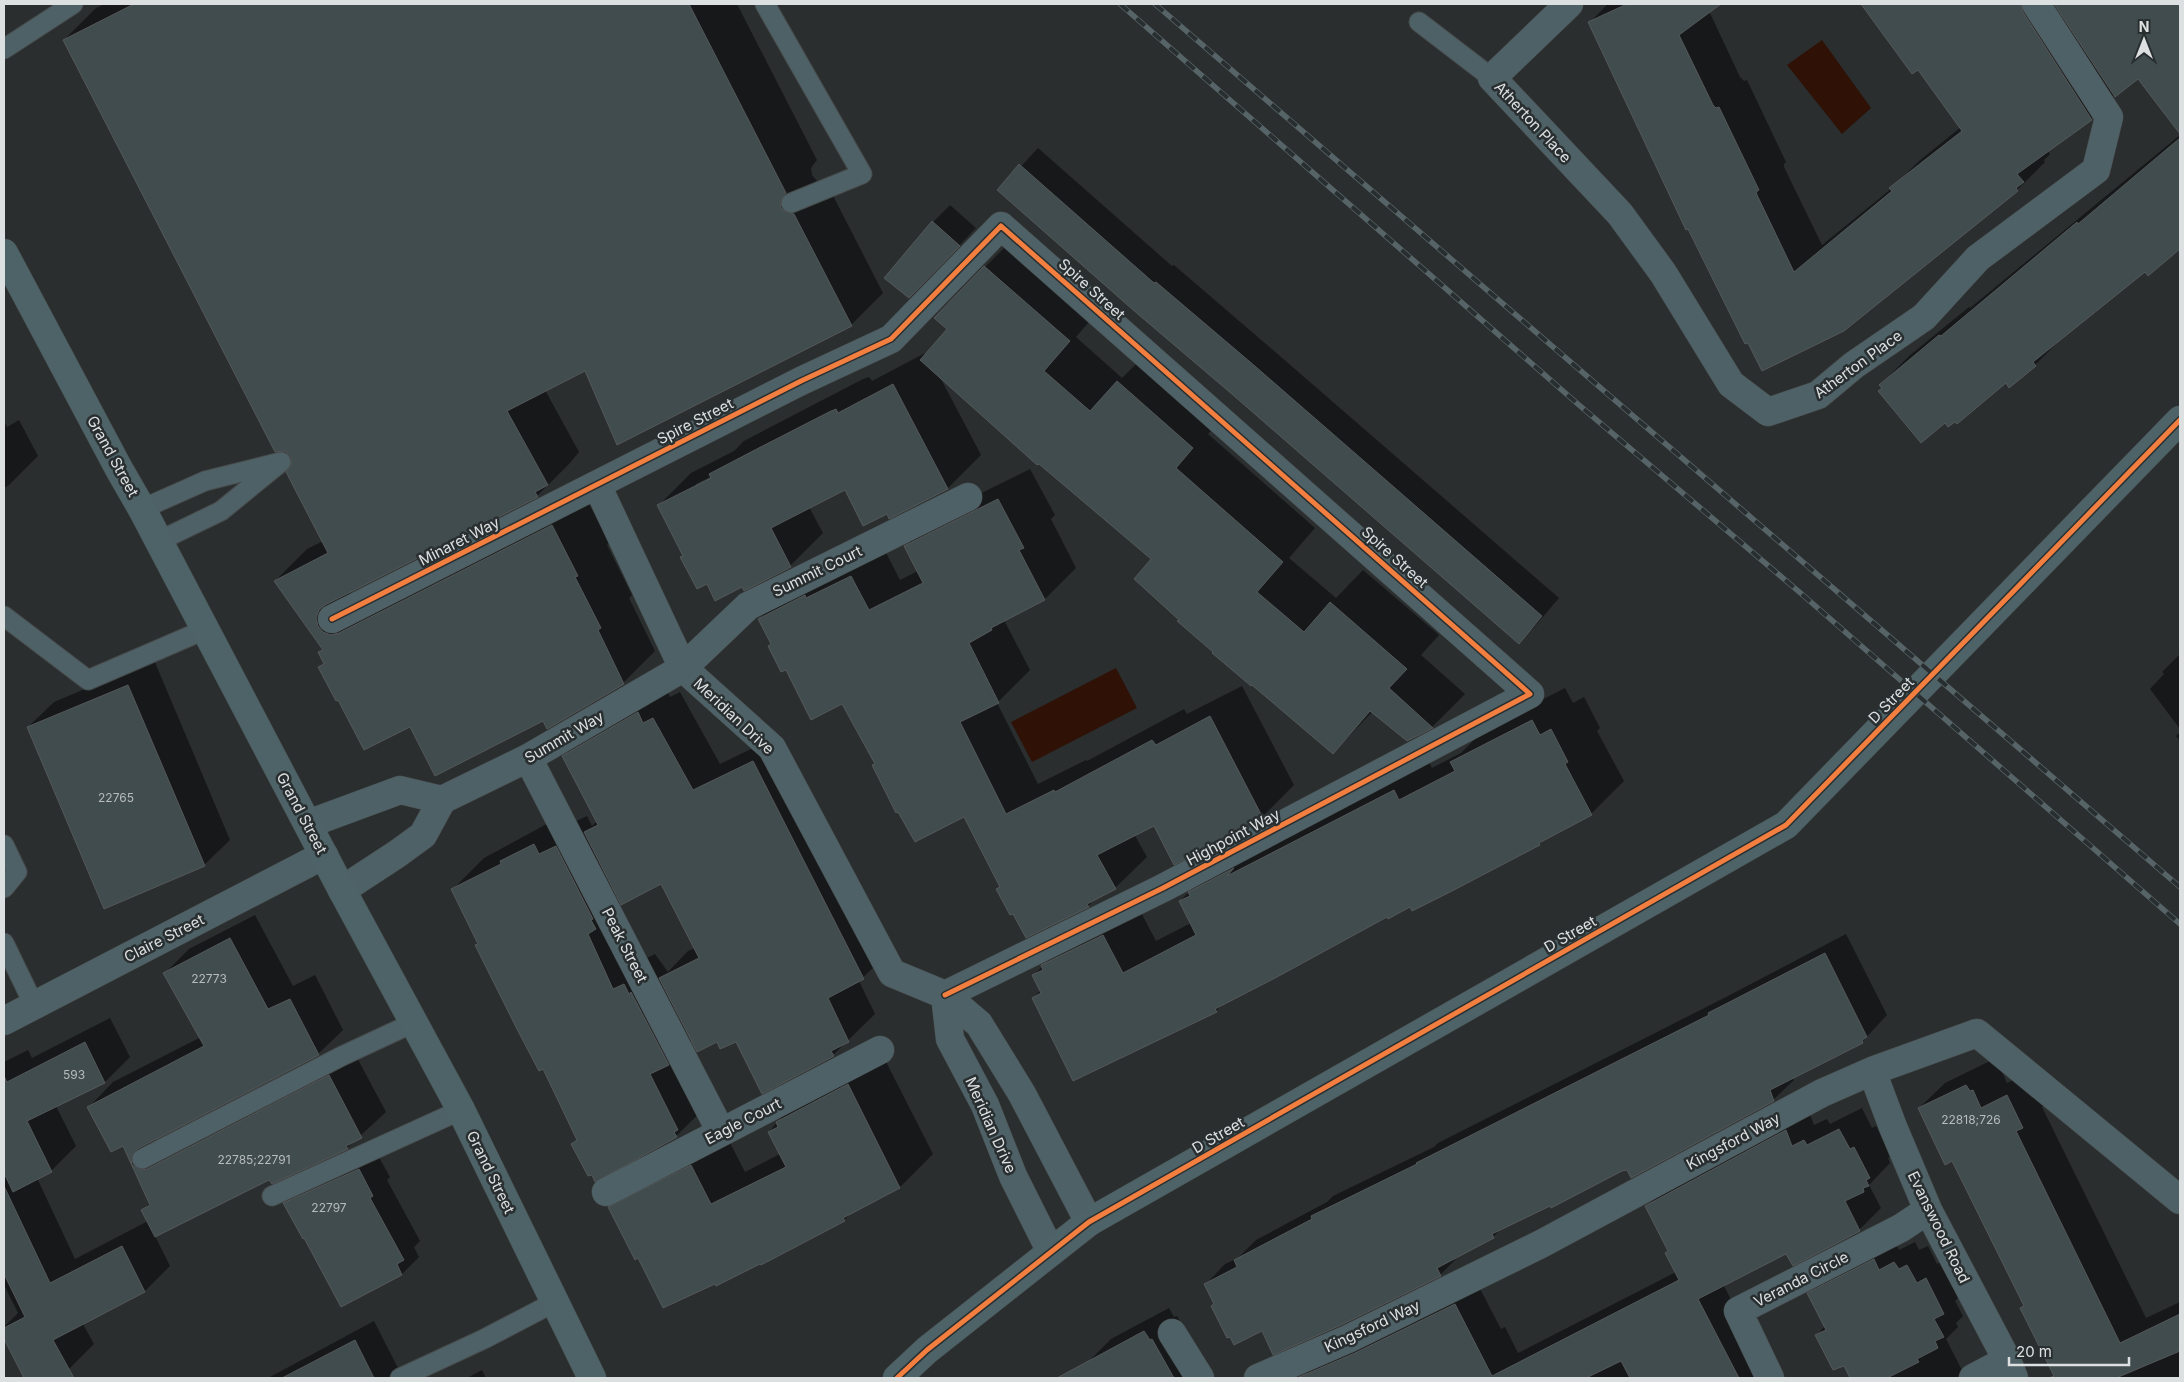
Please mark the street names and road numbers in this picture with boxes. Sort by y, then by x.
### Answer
street label: Atherton Place [1491,77,1575,167]
street label: Spire Street [1055,254,1129,324]
street label: Atherton Place [1810,326,1906,402]
street label: Spire Street [654,394,736,448]
street label: Grand Street [83,412,143,500]
street label: Minaret Way [415,512,503,570]
street label: Spire Street [1358,522,1432,592]
street label: Summit Court [769,541,865,601]
street label: D Street [1864,673,1918,727]
street label: Meridian Drive [690,674,778,758]
street label: Summit Way [521,706,607,767]
street label: Grand Street [273,769,332,857]
street label: Highpoint Way [1183,804,1284,870]
street label: Peak Street [598,904,652,986]
street label: Claire Street [121,910,207,966]
street label: D Street [1540,911,1600,957]
street label: Meridian Drive [961,1074,1021,1176]
street label: Eagle Court [702,1094,784,1148]
street label: Kingsford Way [1683,1108,1784,1174]
street label: D Street [1188,1112,1248,1158]
street label: Grand Street [463,1127,519,1217]
street label: Evanswood Road [1904,1168,1974,1286]
street label: Veranda Circle [1750,1247,1852,1311]
street label: Kingsford Way [1321,1295,1423,1356]

